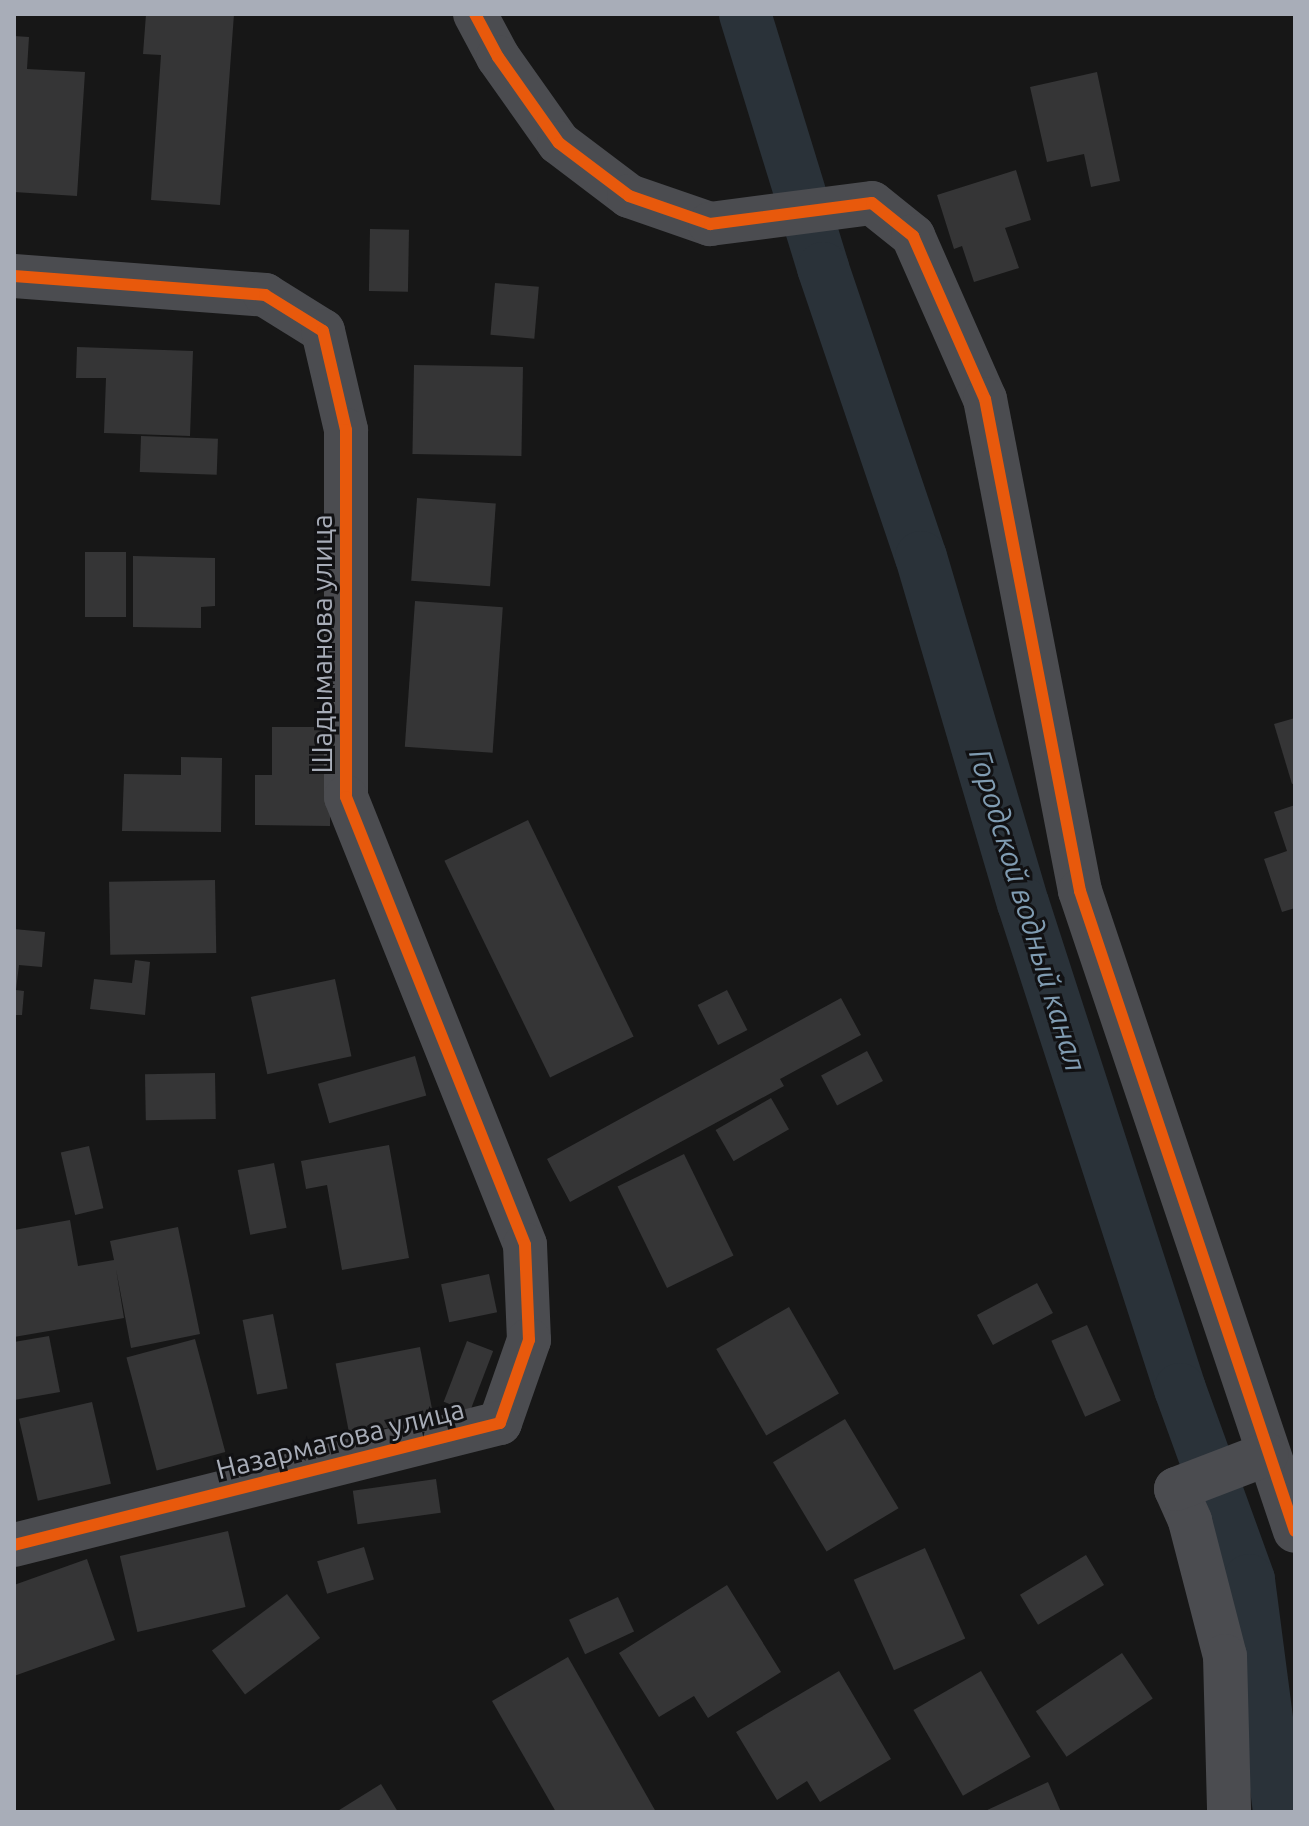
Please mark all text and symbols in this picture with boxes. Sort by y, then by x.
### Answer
street label: Шадыманова улица [305,514,339,774]
water label: Городской водный канал [962,744,1094,1076]
street label: Назарматова улица [212,1392,468,1486]

